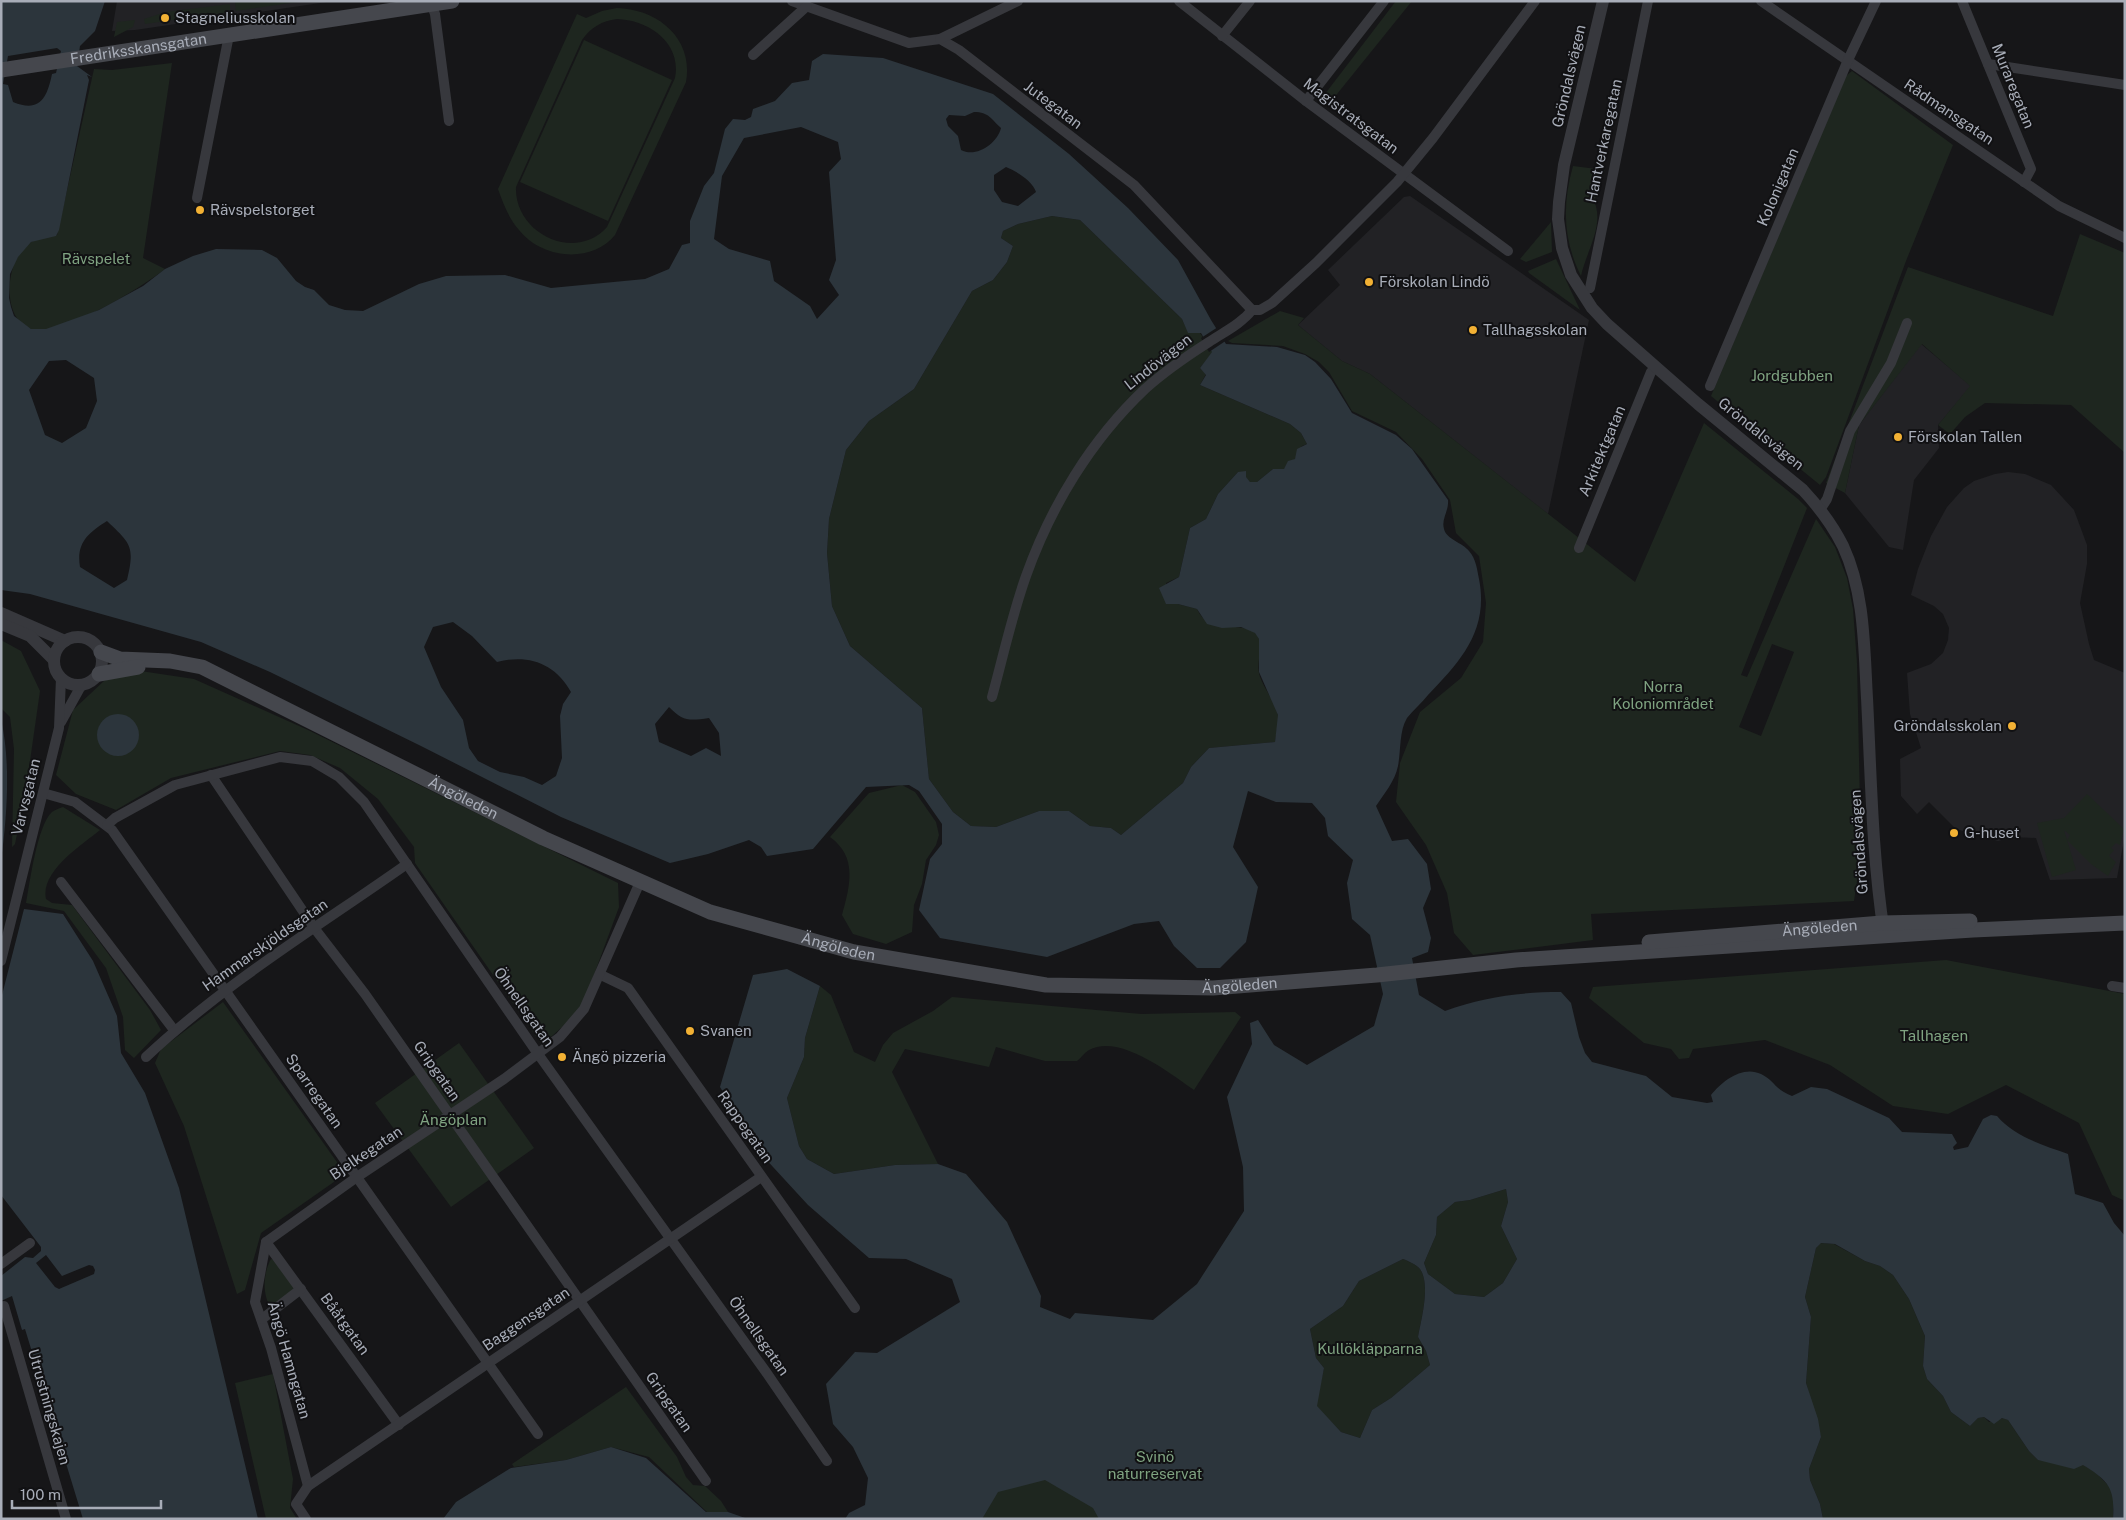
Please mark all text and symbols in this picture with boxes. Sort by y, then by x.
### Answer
place label: Stagneliusskolan [175,9,295,26]
marker: Stagneliusskolan [159,12,171,24]
street label: Gröndalsvägen [1548,23,1589,129]
street label: Fredriksskansgatan [69,30,208,67]
street label: Muraregatan [1989,41,2038,131]
street label: Magistratsgatan [1300,74,1402,157]
street label: Rådmansgatan [1901,75,1997,148]
street label: Jutegatan [1021,77,1086,132]
street label: Hantverkaregatan [1582,77,1625,204]
street label: Kolonigatan [1753,145,1802,228]
place label: Rävspelstorget [210,201,315,218]
marker: Rävspelstorget [194,204,206,216]
park label: Rävspelet [62,250,130,267]
place label: Förskolan Lindö [1379,273,1490,290]
marker: Förskolan Lindö [1363,276,1375,288]
place label: Tallhagsskolan [1483,321,1587,338]
marker: Tallhagsskolan [1467,324,1479,336]
street label: Lindövägen [1121,330,1195,393]
park label: Jordgubben [1751,367,1833,384]
street label: Gröndalsvägen [1715,394,1807,473]
street label: Arkitektgatan [1575,403,1628,499]
place label: Förskolan Tallen [1908,428,2022,445]
marker: Förskolan Tallen [1892,431,1904,443]
park label: Norra Koloniområdet [1612,678,1714,712]
place label: Gröndalsskolan [1893,717,2002,734]
marker: Gröndalsskolan [2006,720,2018,732]
street label: Varvsgatan [8,757,43,837]
street label: Ängöleden [426,772,501,822]
street label: Gröndalsvägen [1846,789,1871,895]
place label: G-huset [1964,824,2020,841]
marker: G-huset [1948,827,1960,839]
street label: Hammarskjöldsgatan [199,895,330,994]
street label: Ängöleden [1781,916,1858,939]
street label: Ängöleden [800,928,877,964]
street label: Öhnellsgatan [491,963,559,1050]
street label: Ängöleden [1202,974,1278,996]
place label: Svanen [700,1022,752,1039]
marker: Svanen [684,1025,696,1037]
park label: Tallhagen [1900,1027,1968,1044]
street label: Gripgatan [411,1037,464,1104]
place label: Ängö pizzeria [572,1047,666,1065]
street label: Sparregatan [282,1050,346,1131]
marker: Ängö pizzeria [556,1051,568,1063]
street label: Rappegatan [714,1087,777,1166]
park label: Ängöplan [419,1110,487,1128]
street label: Bjelkegatan [326,1122,405,1183]
street label: Baggensgatan [479,1283,572,1354]
street label: Bååtgatan [317,1290,373,1358]
street label: Öhnellsgatan [726,1292,794,1379]
street label: Ängö Hamngatan [265,1299,315,1421]
park label: Kullökläpparna [1317,1340,1423,1357]
street label: Utrustningskajen [25,1347,74,1467]
street label: Gripgatan [643,1368,696,1435]
park label: Svinö naturreservat [1108,1448,1202,1482]
scale bar [12,1478,161,1510]
text: 100 m [20,1486,61,1503]

